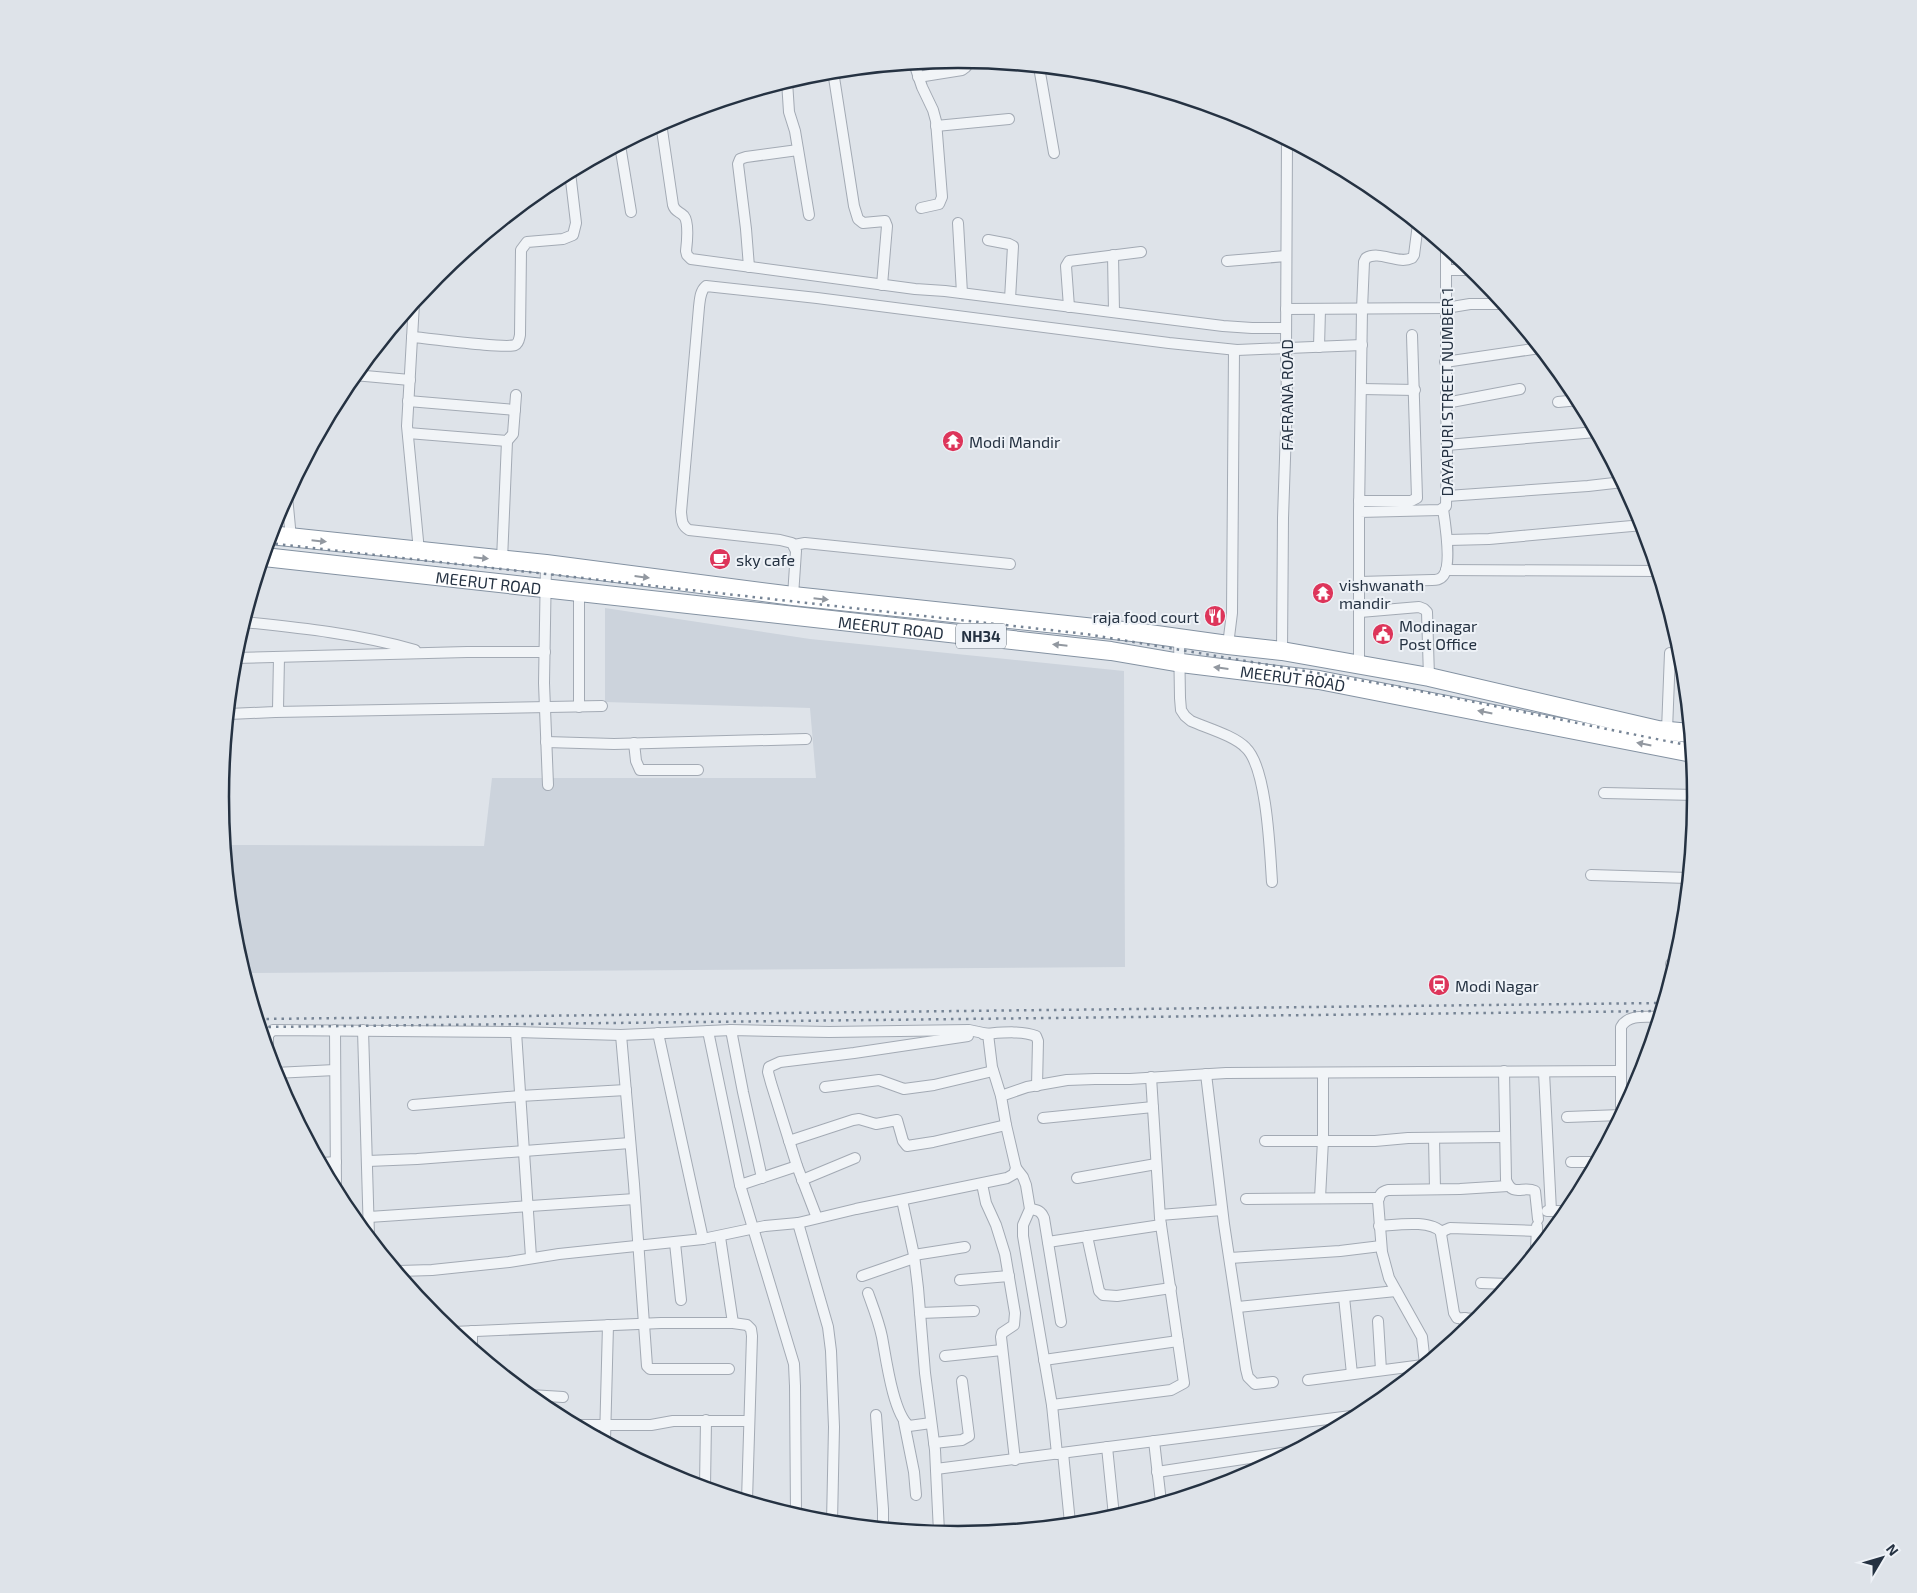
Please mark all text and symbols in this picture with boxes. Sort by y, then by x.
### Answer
street label: DAYAPURI STREET NUMBER 1 [1437,288,1456,496]
street label: FAFRANA ROAD [1277,339,1296,451]
temple icon: Modi Mandir [941,429,965,453]
place label: Modi Mandir [969,432,1061,451]
one-way arrow [311,537,327,545]
cafe icon: sky cafe [708,547,732,571]
place label: sky cafe [736,550,795,569]
one-way arrow [473,554,489,562]
street label: MEERUT ROAD [435,567,542,597]
one-way arrow [634,573,650,581]
place label: vishwanath mandir [1339,575,1424,612]
temple icon: vishwanath mandir [1311,581,1335,605]
one-way arrow [813,595,829,603]
restaurant icon: raja food court [1203,604,1227,628]
place label: raja food court [1092,607,1199,627]
street label: MEERUT ROAD [837,611,945,642]
place label: Modinagar Post Office [1399,616,1478,653]
public building icon: Modinagar Post Office [1371,622,1395,646]
road number: NH34 [956,624,1006,648]
one-way arrow [1052,641,1068,649]
street label: MEERUT ROAD [1239,661,1347,694]
one-way arrow [1213,664,1229,672]
one-way arrow [1476,708,1492,716]
one-way arrow [1636,739,1652,747]
station icon: Modi Nagar [1427,973,1451,997]
place label: Modi Nagar [1455,976,1540,995]
north arrow [1857,1533,1907,1583]
text: N [1883,1540,1902,1559]

